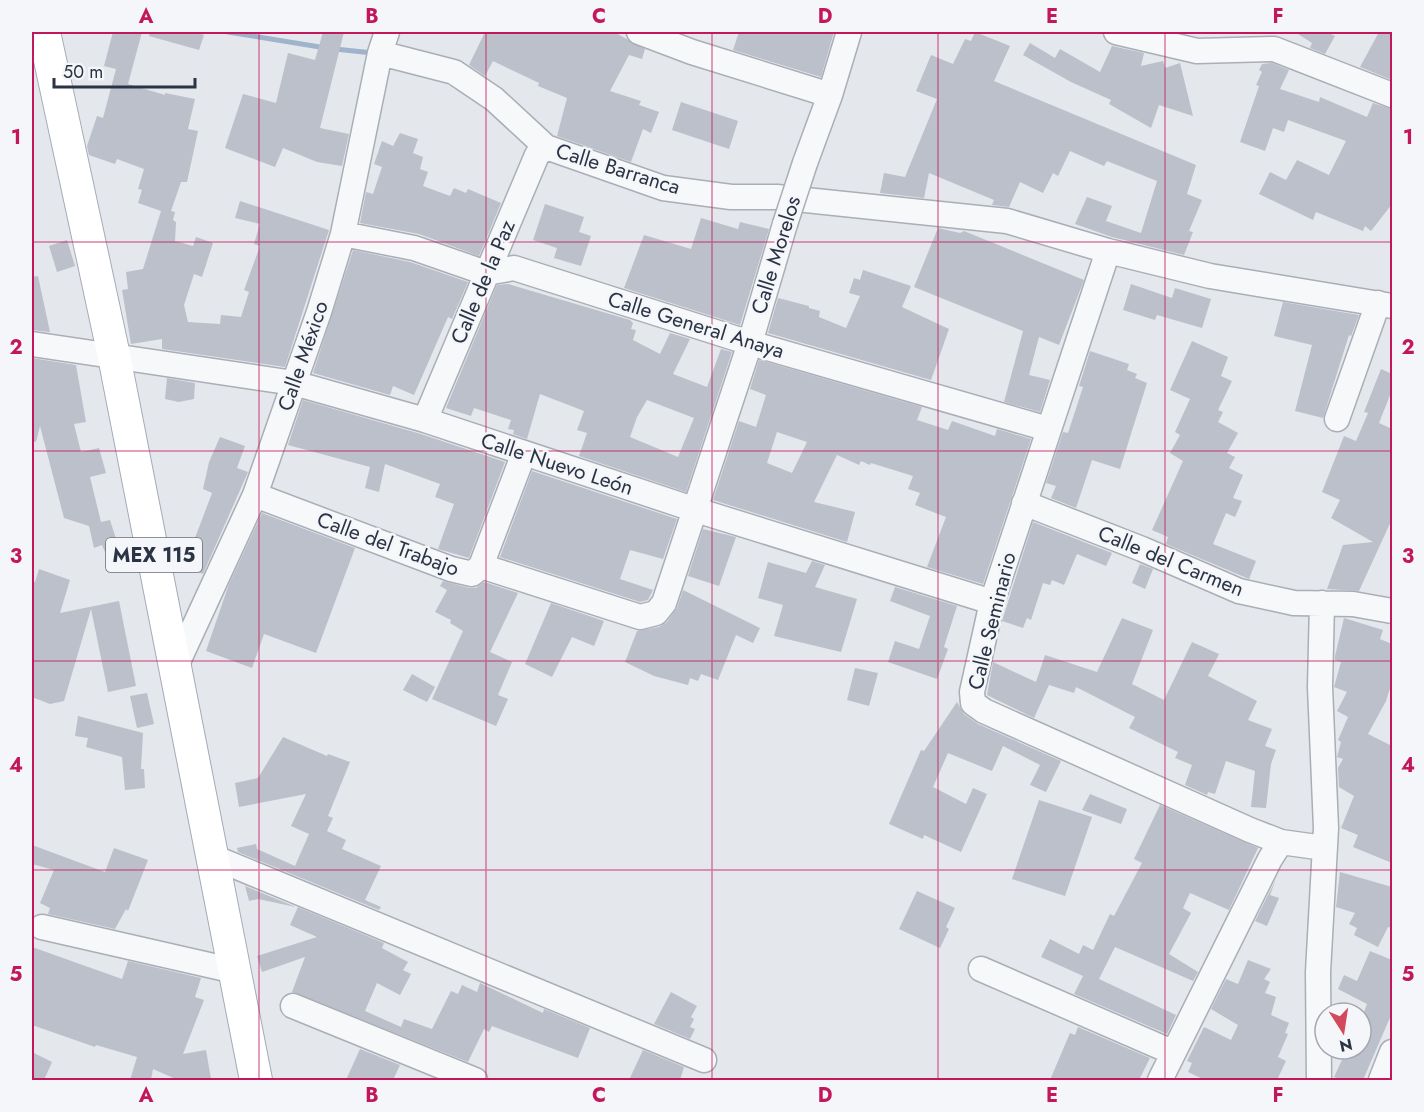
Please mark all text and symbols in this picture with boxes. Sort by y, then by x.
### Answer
text: A [138,2,154,31]
text: B [365,2,379,31]
text: C [592,2,606,31]
text: D [818,2,832,31]
text: E [1046,2,1058,31]
text: F [1272,2,1284,31]
scale bar [54,51,195,89]
text: 50 m [63,59,103,85]
text: 1 [11,123,21,152]
text: 1 [1403,123,1413,152]
street label: Calle Barranca [552,136,684,202]
street label: Calle Morelos [744,192,808,318]
street label: Calle de la Paz [443,215,523,349]
street label: Calle General Anaya [604,284,788,366]
street label: Calle México [270,297,336,415]
text: 2 [9,333,23,362]
text: 2 [1401,333,1415,362]
street label: Calle Nuevo León [477,425,637,503]
street label: Calle del Trabajo [313,504,463,584]
street label: Calle del Carmen [1093,518,1249,604]
road number: MEX 115 [106,538,202,572]
text: 3 [10,542,22,571]
text: 3 [1402,542,1414,571]
street label: Calle Seminario [960,549,1024,693]
text: 4 [9,751,23,780]
text: 4 [1401,751,1415,780]
text: 5 [10,960,23,989]
text: 5 [1402,960,1415,989]
north arrow [1313,1001,1373,1061]
text: N [1337,1033,1355,1058]
text: A [138,1081,154,1110]
text: B [365,1081,379,1110]
text: C [592,1081,606,1110]
text: D [818,1081,832,1110]
text: E [1046,1081,1058,1110]
text: F [1272,1081,1284,1110]

